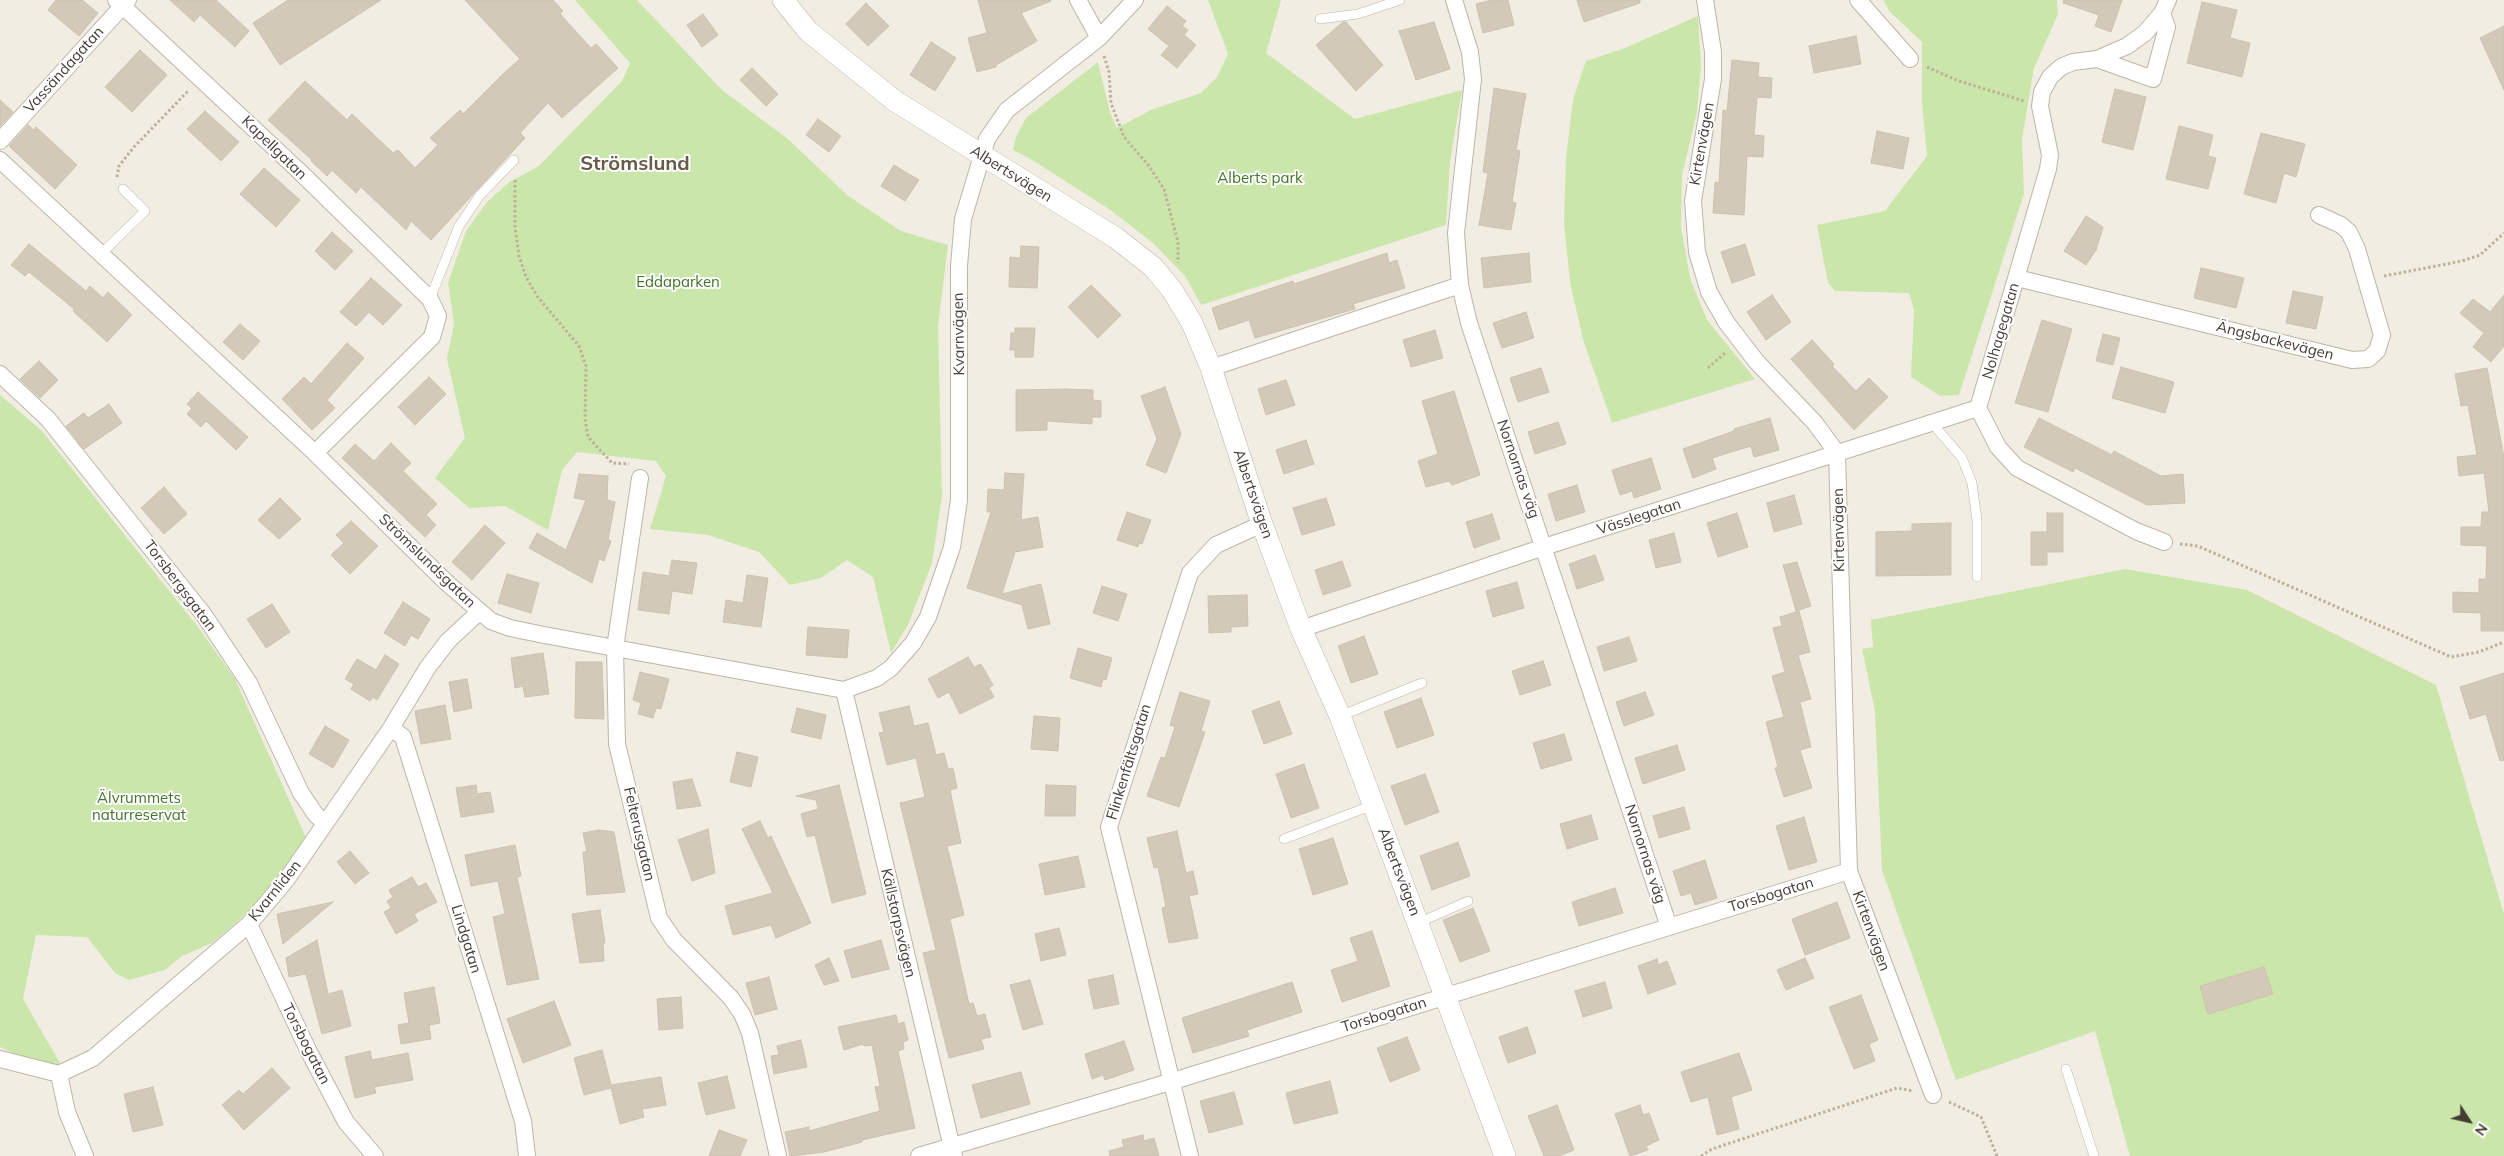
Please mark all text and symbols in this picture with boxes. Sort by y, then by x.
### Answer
street label: Vassändagatan [20,23,108,117]
street label: Kirtenvägen [1686,101,1718,187]
street label: Kapellgatan [238,112,310,184]
street label: Albertsvägen [967,142,1055,206]
district label: Strömslund [580,152,690,176]
park label: Alberts park [1217,169,1303,187]
park label: Eddaparken [636,273,720,291]
street label: Nolhagegatan [1979,281,2023,381]
street label: Kvarnvägen [949,292,969,376]
street label: Ängsbackevägen [2214,318,2336,364]
street label: Nornornas väg [1493,417,1543,521]
street label: Albertsvägen [1229,447,1277,541]
street label: Kirtenvägen [1829,488,1849,572]
street label: Vässlegatan [1595,495,1683,539]
street label: Strömslundsgatan [375,510,479,612]
street label: Torsbergsgatan [140,537,220,635]
street label: Flinkenfältsgatan [1103,702,1155,822]
street label: Felterusgatan [619,785,659,883]
park label: Älvrummets naturreservat [92,789,186,824]
street label: Nornornas väg [1620,802,1670,906]
street label: Albertsvägen [1374,825,1424,919]
street label: Kvarnliden [245,857,305,925]
street label: Källstorpsvägen [877,867,919,979]
street label: Torsbogatan [1726,874,1816,916]
street label: Kirtenvägen [1848,888,1894,974]
street label: Lindgatan [447,903,485,975]
street label: Torsbogatan [1339,994,1429,1036]
street label: Torsbogatan [278,1001,334,1087]
north arrow [2444,1096,2494,1146]
text: N [2471,1120,2492,1139]

